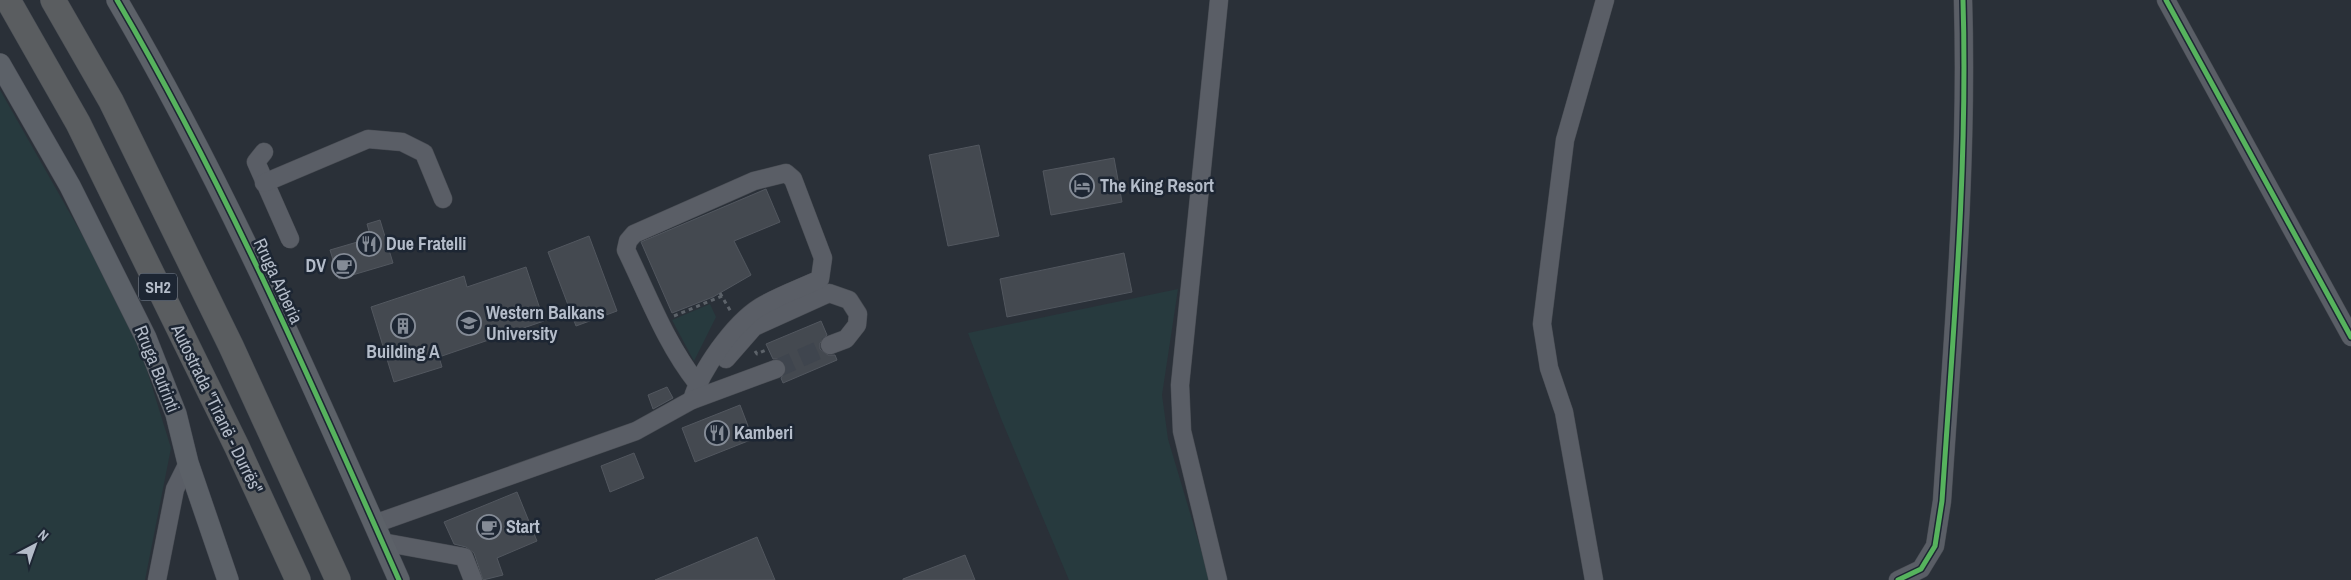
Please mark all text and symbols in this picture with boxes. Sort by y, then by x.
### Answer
hotel icon: The King Resort [1069,173,1095,199]
place label: The King Resort [1100,173,1214,198]
restaurant icon: Due Fratelli [356,231,382,257]
place label: Due Fratelli [386,231,466,256]
street label: Rruga Arberia [248,234,309,328]
place label: DV [305,253,326,278]
cafe icon: DV [331,253,357,279]
road number: SH2 [139,274,177,300]
place label: Western Balkans University [486,300,605,346]
school or university icon: Western Balkans University [456,310,482,336]
building icon: Building A [390,313,416,339]
street label: Autostrada "Tiranë - Durrës" [165,319,269,498]
street label: Rruga Butrinti [129,322,186,416]
place label: Building A [366,339,440,364]
restaurant icon: Kamberi [704,420,730,446]
place label: Kamberi [734,420,793,445]
cafe icon: Start [476,514,502,540]
place label: Start [506,514,540,539]
north arrow [10,520,60,570]
text: N [34,526,53,545]

